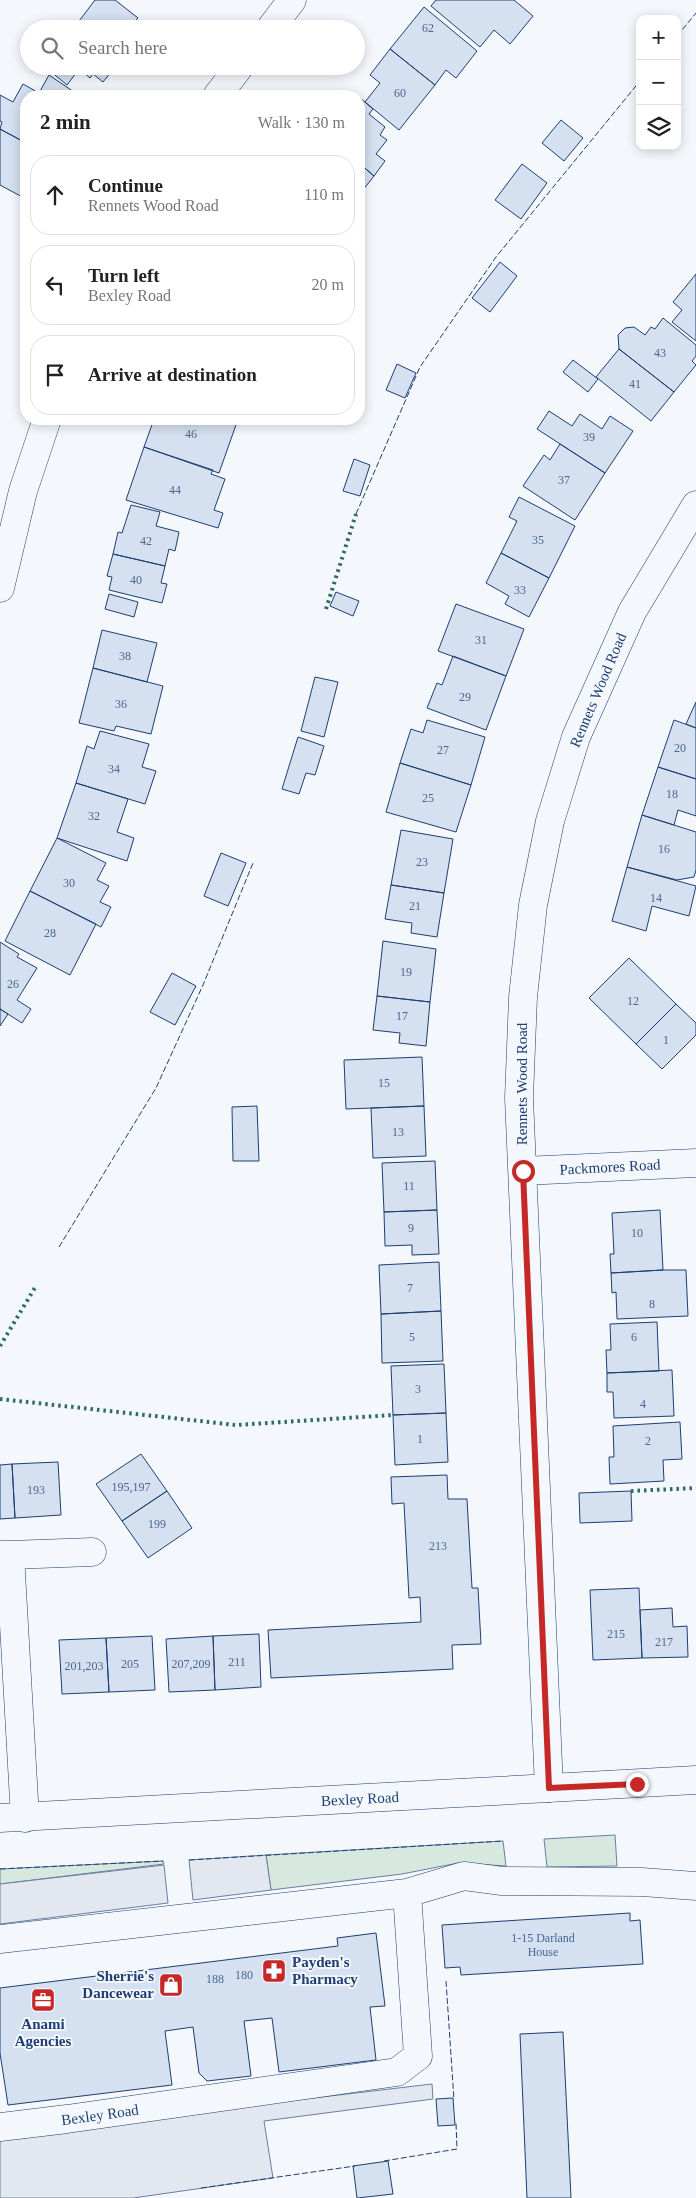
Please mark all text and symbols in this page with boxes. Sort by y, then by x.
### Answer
map controls [636,15,681,150]
button: + [636,15,681,60]
search box [20,20,365,75]
house number: 62 [422,21,434,35]
icon: search [38,34,66,62]
text: Search here [78,37,167,58]
button: − [636,60,681,105]
house number: 60 [394,86,406,100]
button: layers [636,105,681,150]
text: 2 min [40,110,91,134]
text: Walk · 130 m [258,114,345,131]
text: Continue [88,175,163,196]
icon: ahead [41,181,69,209]
text: 110 m [304,186,344,203]
text: Rennets Wood Road [88,197,219,214]
text: Turn left [88,265,160,286]
icon: left [41,271,69,299]
text: 20 m [312,276,344,293]
text: Bexley Road [88,287,171,304]
house number: 43 [654,346,666,360]
icon: arrive [41,361,69,389]
text: Arrive at destination [88,364,257,385]
house number: 41 [629,377,641,391]
house number: 46 [185,427,197,441]
house number: 39 [583,430,595,444]
house number: 37 [558,473,570,487]
house number: 44 [169,483,181,497]
house number: 35 [532,533,544,547]
house number: 42 [140,534,152,548]
house number: 40 [130,573,142,587]
house number: 33 [514,583,526,597]
street label: Rennets Wood Road [567,630,630,750]
house number: 31 [475,633,487,647]
house number: 38 [119,649,131,663]
house number: 29 [459,690,471,704]
house number: 36 [115,697,127,711]
house number: 20 [674,741,686,755]
house number: 27 [437,743,449,757]
house number: 34 [108,762,120,776]
house number: 18 [666,787,678,801]
house number: 25 [422,791,434,805]
house number: 32 [88,809,100,823]
house number: 16 [658,842,670,856]
house number: 23 [416,855,428,869]
house number: 30 [63,876,75,890]
house number: 14 [650,891,662,905]
house number: 21 [409,899,421,913]
house number: 28 [44,926,56,940]
house number: 19 [400,965,412,979]
house number: 26 [7,977,19,991]
house number: 12 [627,994,639,1008]
house number: 17 [396,1009,408,1023]
street label: Rennets Wood Road [514,1022,530,1145]
house number: 1 [663,1033,669,1047]
house number: 15 [378,1076,390,1090]
house number: 13 [392,1125,404,1139]
street label: Packmores Road [559,1156,661,1178]
route start [512,1160,535,1183]
house number: 11 [403,1179,415,1193]
house number: 9 [408,1221,414,1235]
house number: 10 [631,1226,643,1240]
house number: 7 [407,1281,413,1295]
house number: 8 [649,1297,655,1311]
house number: 5 [409,1330,415,1344]
house number: 6 [631,1330,637,1344]
house number: 3 [415,1382,421,1396]
house number: 4 [640,1397,646,1411]
house number: 1 [417,1432,423,1446]
house number: 2 [645,1434,651,1448]
house number: 195,197 [112,1480,151,1494]
house number: 193 [27,1483,45,1497]
house number: 199 [148,1517,166,1531]
house number: 213 [429,1539,447,1553]
house number: 215 [607,1627,625,1641]
house number: 217 [655,1635,673,1649]
house number: 211 [228,1655,246,1669]
house number: 205 [121,1657,139,1671]
house number: 207,209 [172,1657,211,1671]
house number: 201,203 [65,1659,104,1673]
route end [626,1773,649,1796]
street label: Bexley Road [321,1789,400,1809]
house number: 1-15 Darland House [511,1931,575,1959]
place label: Payden's Pharmacy [292,1954,358,1987]
pharmacy icon: Payden's Pharmacy [261,1958,287,1984]
place label: Sherrie's Dancewear [82,1968,154,2001]
house number: 180 [235,1968,253,1982]
shop icon: Sherrie's Dancewear [158,1972,184,1998]
house number: 188 [206,1972,224,1986]
office icon: Anami Agencies [30,1987,56,2013]
place label: Anami Agencies [15,2016,71,2049]
street label: Bexley Road [60,2102,140,2128]

